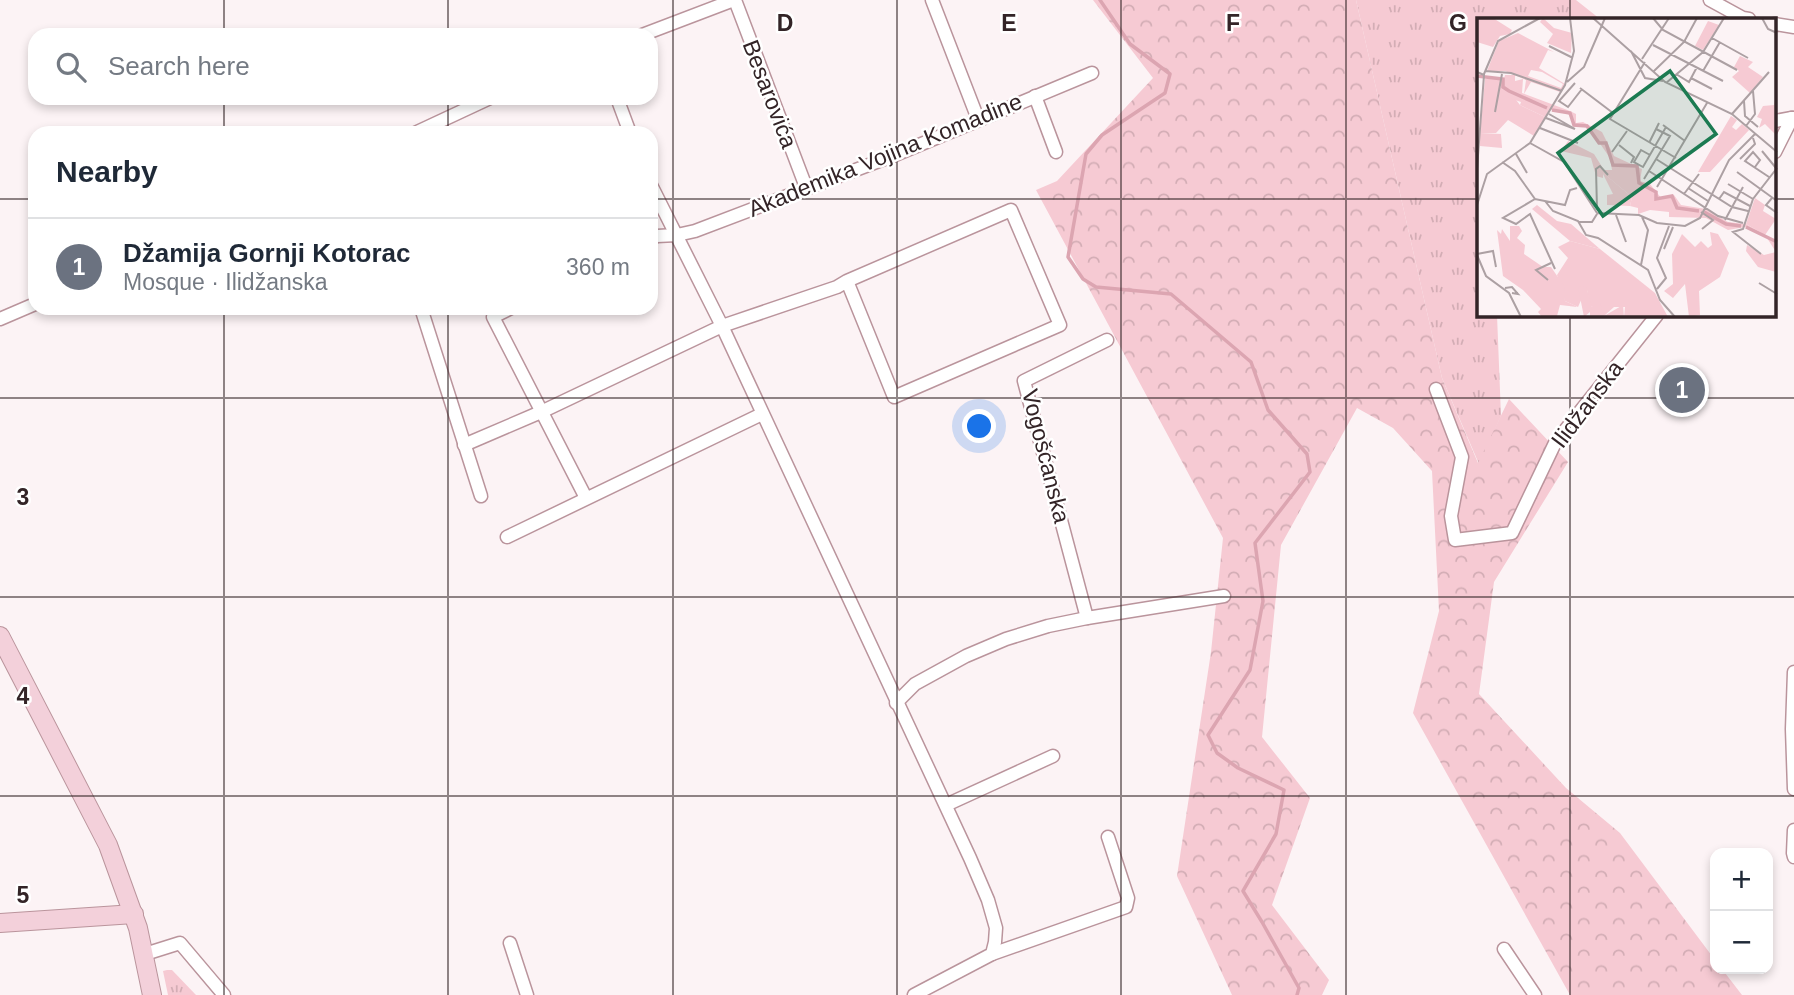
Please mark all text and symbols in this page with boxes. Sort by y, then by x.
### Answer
text: D [777,10,793,36]
text: E [1001,10,1017,36]
text: F [1226,10,1240,36]
text: G [1449,10,1467,36]
inset map [1477,18,1776,317]
search box [28,28,658,105]
street label: Besarovića [737,36,803,152]
icon: search [52,48,90,86]
text: Search here [108,51,250,81]
street label: Akademika Vojina Komadine [744,88,1026,222]
text: Nearby [56,155,158,188]
text: Džamija Gornji Kotorac [123,238,411,268]
text: 1 [73,254,85,280]
text: 360 m [566,254,630,280]
text: Mosque · Ilidžanska [123,269,328,295]
street label: Ilidžanska [1546,355,1628,453]
pin: 1 [1659,364,1705,416]
street label: Vogošćanska [1017,386,1075,526]
your location [962,409,996,443]
text: 3 [17,484,29,510]
text: 4 [17,683,30,709]
map controls [1710,848,1773,974]
button: + [1710,848,1773,911]
text: 5 [17,882,30,908]
button: − [1710,911,1773,974]

